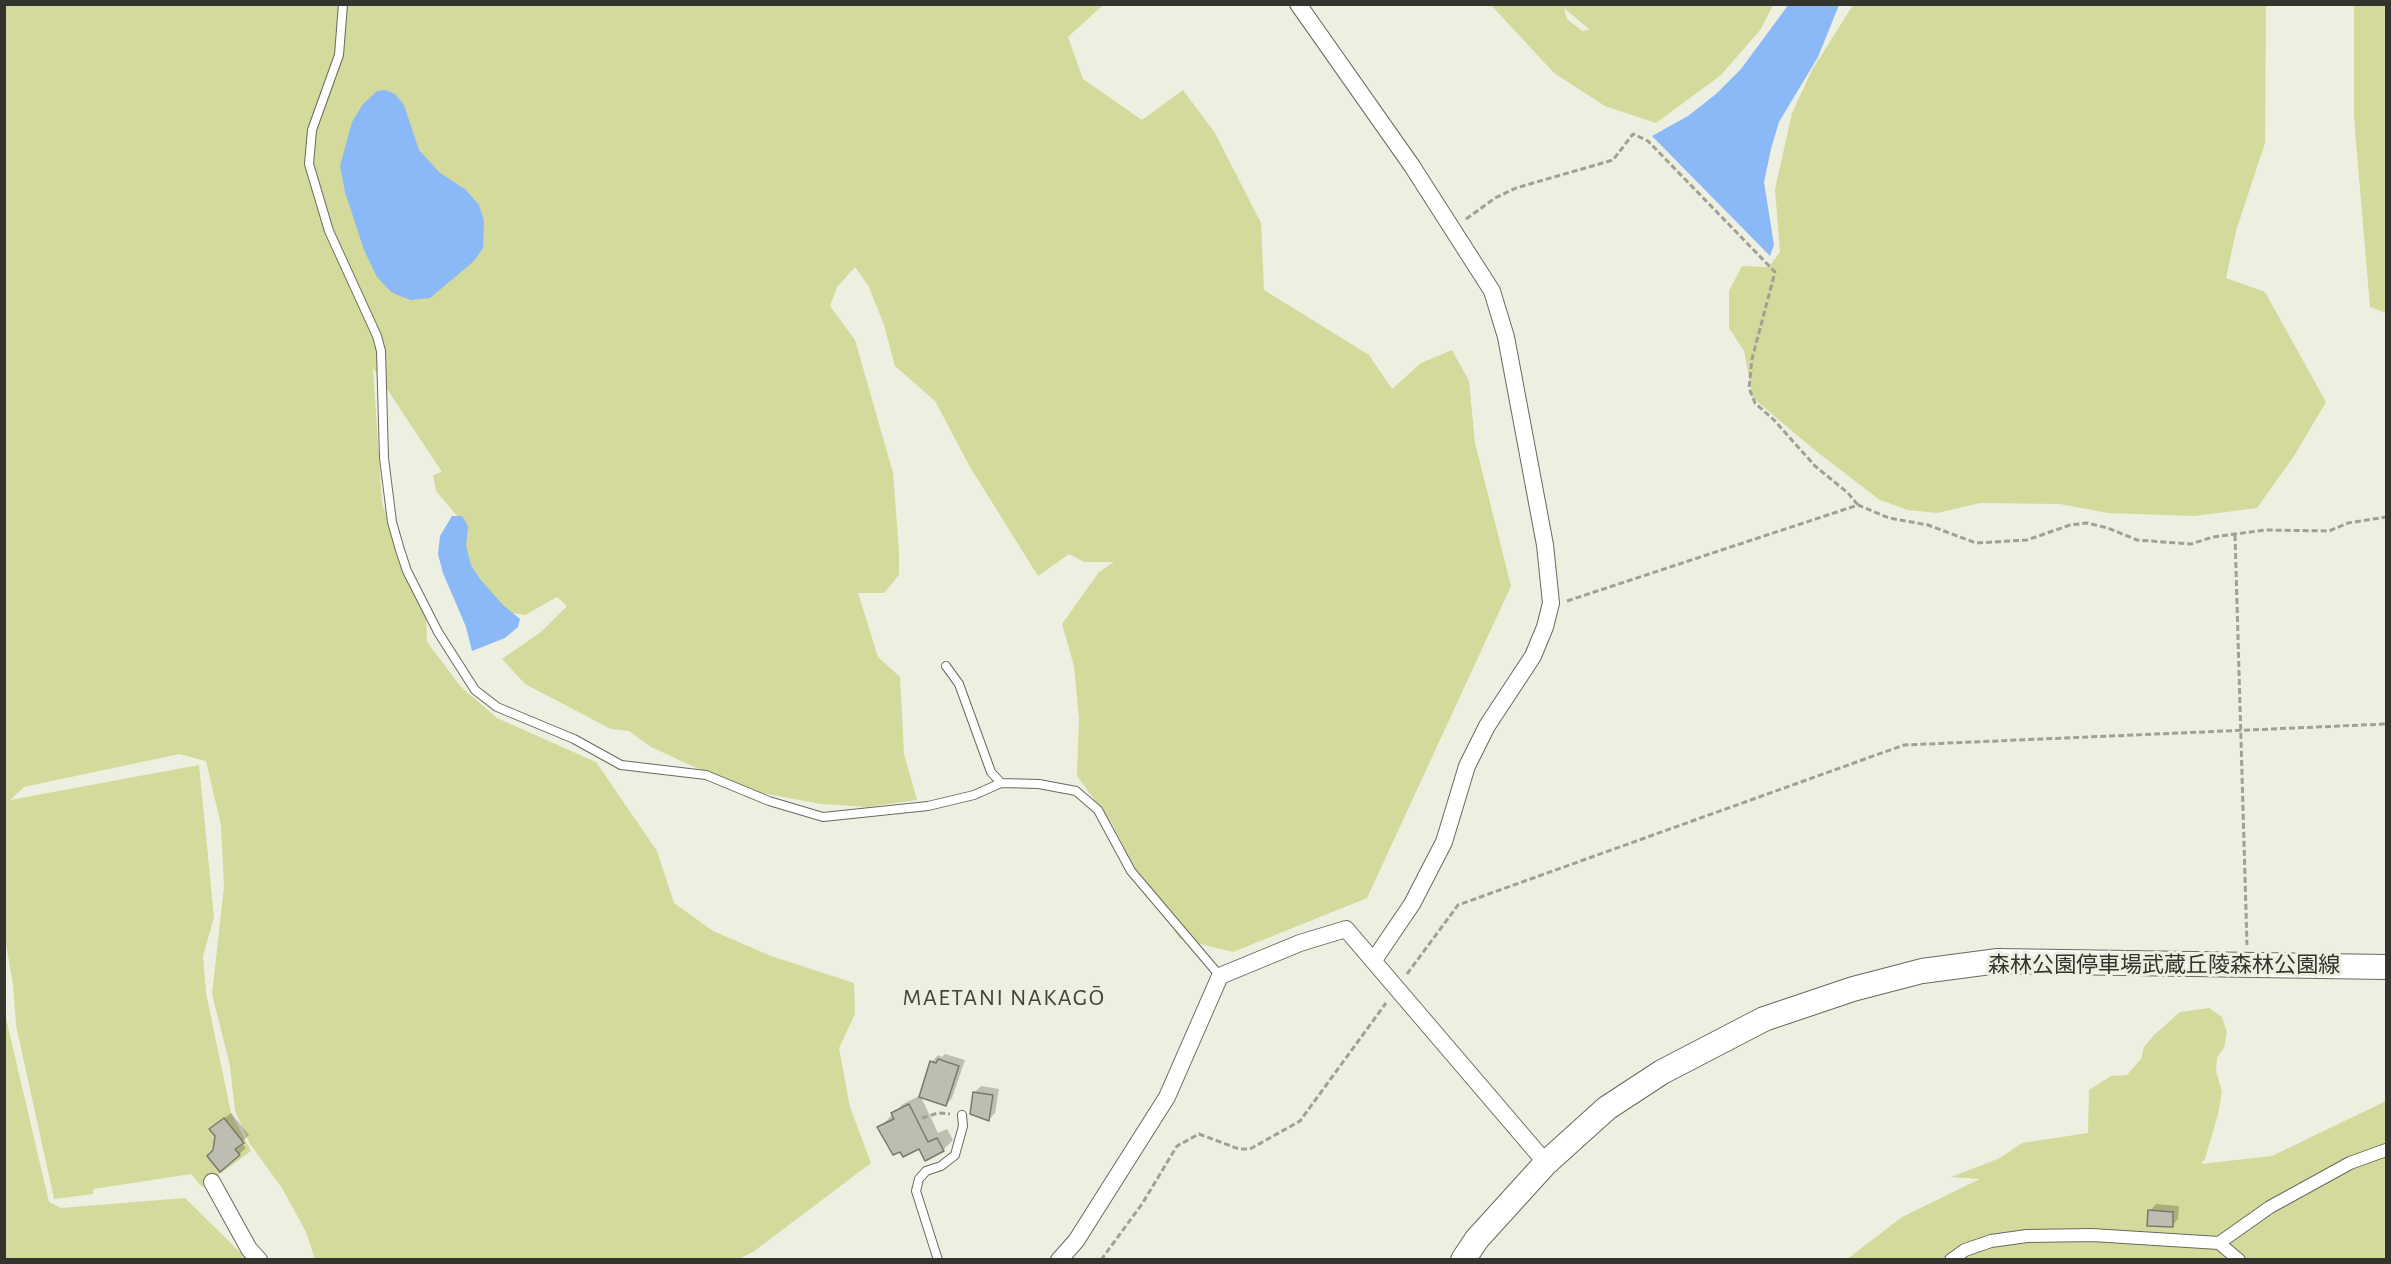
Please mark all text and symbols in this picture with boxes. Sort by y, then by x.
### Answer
street label: 森林公園停車場武蔵丘陵森林公園線 [1988,952,2340,978]
district label: MAETANI NAKAGŌ [902,984,1106,1012]

